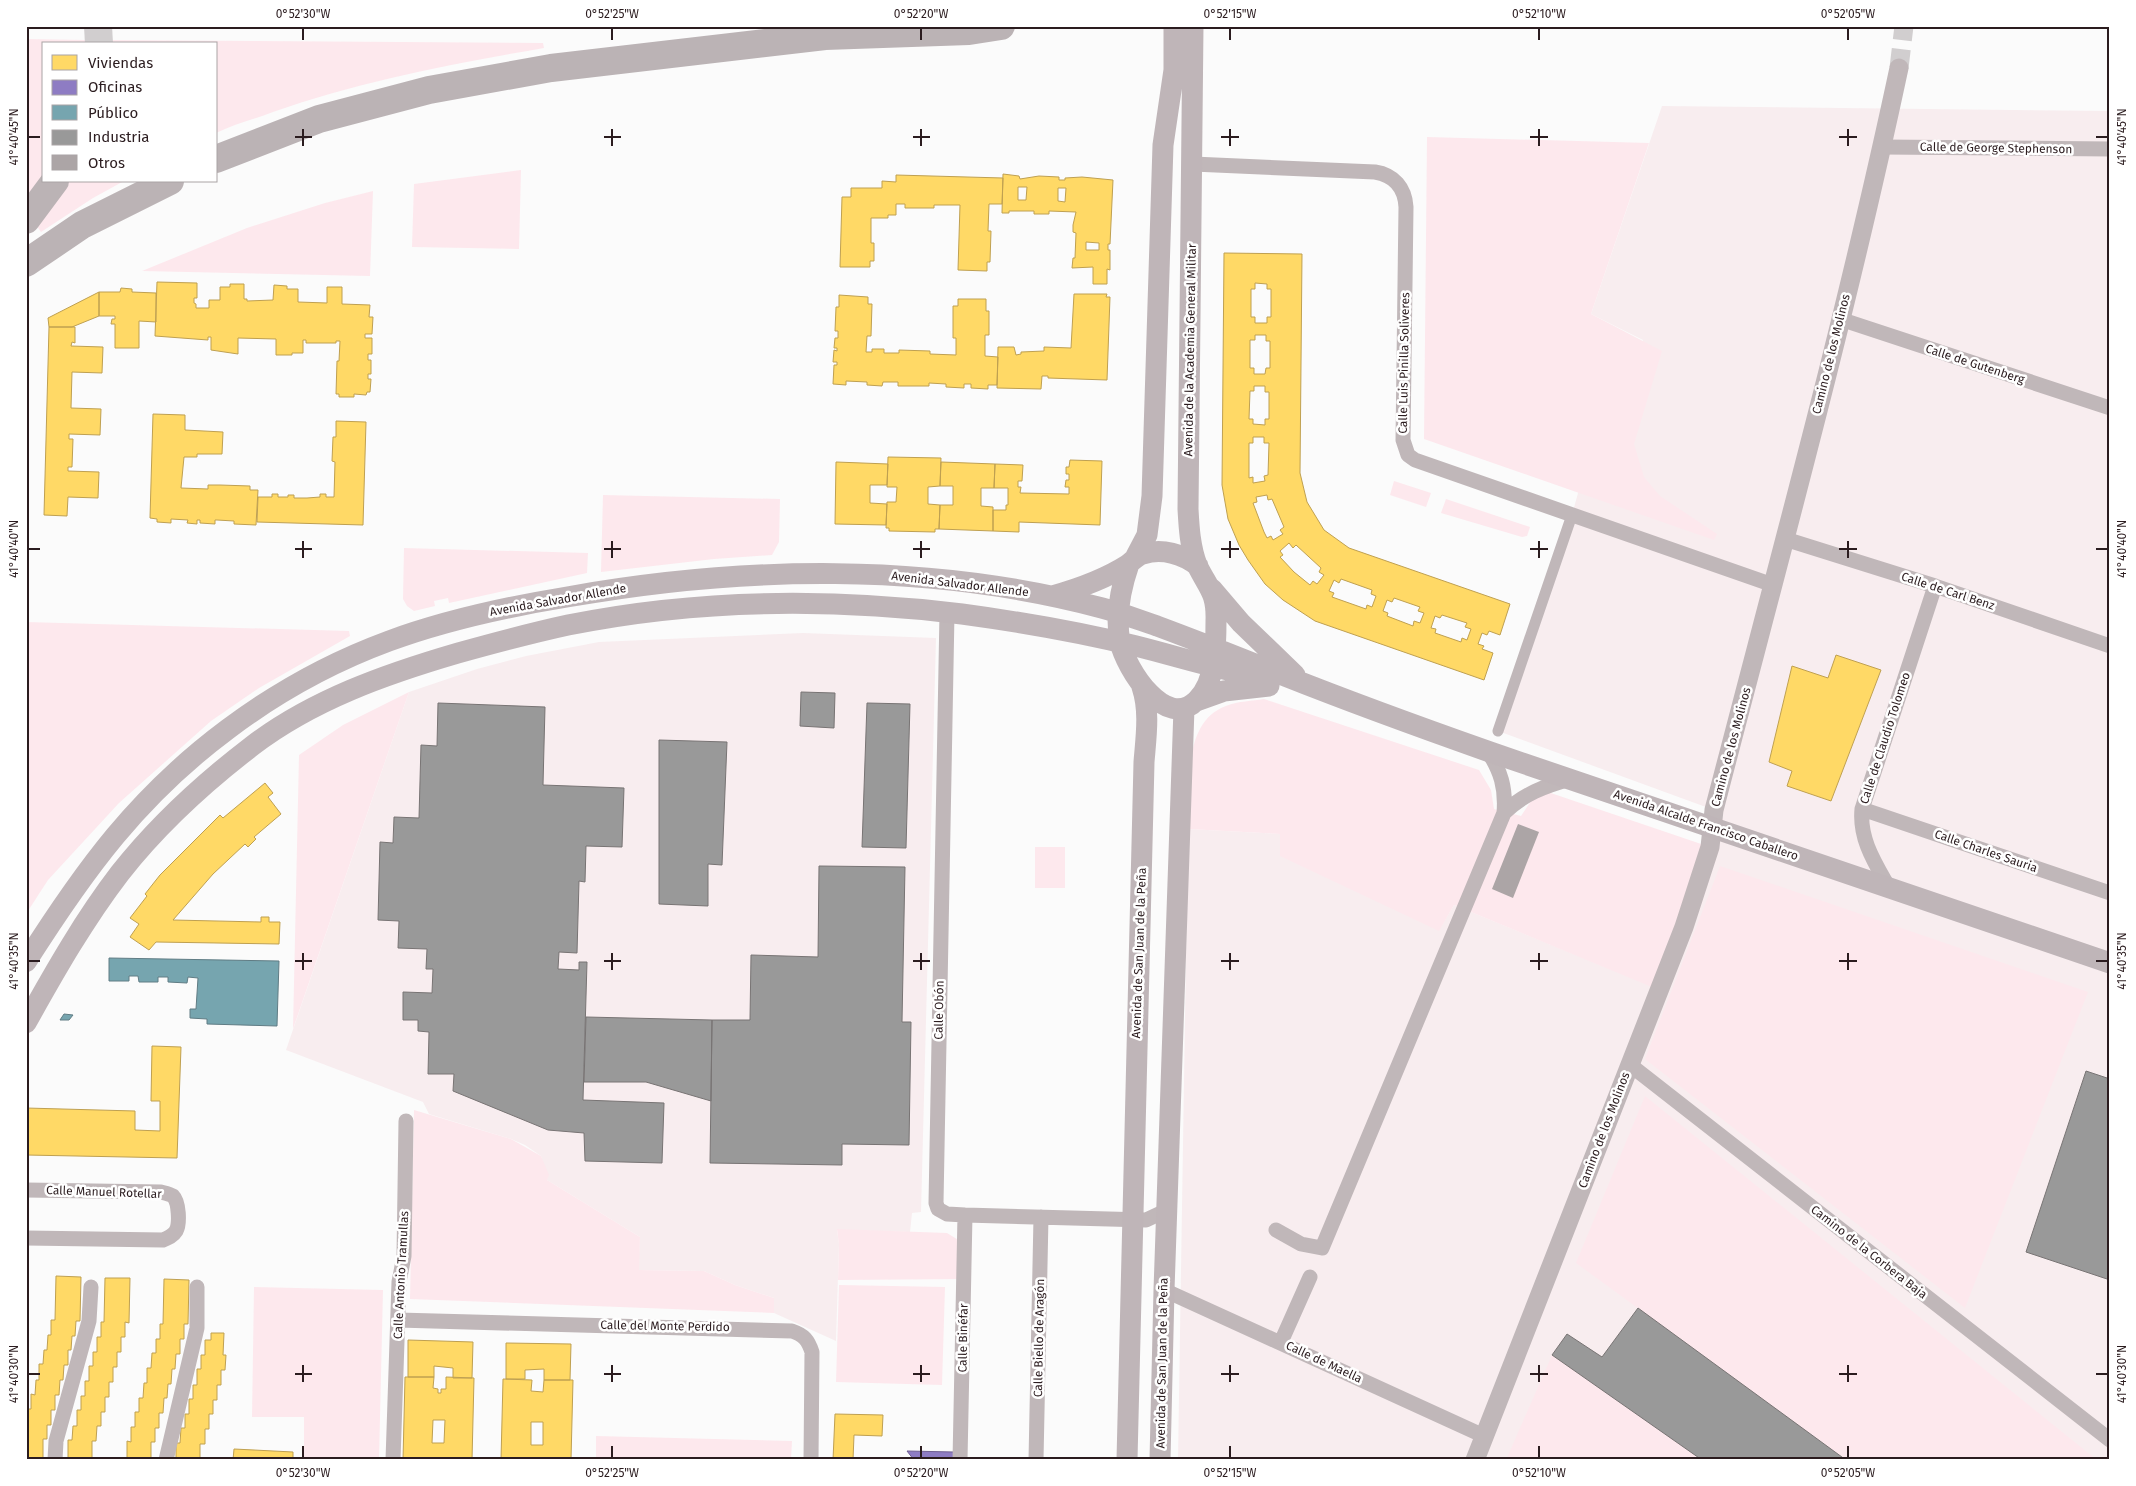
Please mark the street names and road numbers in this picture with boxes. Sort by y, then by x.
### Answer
street label: Calle de George Stephenson [1920,140,2072,156]
street label: Avenida de la Academia General Militar [1181,243,1199,456]
street label: Calle Luis Pinilla Soliveres [1396,292,1412,434]
street label: Camino de los Molinos [1809,292,1853,415]
street label: Calle de Gutenberg [1924,341,2027,387]
street label: Avenida Salvador Allende [891,569,1029,599]
street label: Calle de Carl Benz [1900,569,1996,613]
street label: Avenida Salvador Allende [489,581,627,619]
street label: Calle de Claudio Tolomeo [1857,670,1913,806]
street label: Camino de los Molinos [1708,685,1754,808]
street label: Avenida Alcalde Francisco Caballero [1612,787,1800,863]
street label: Calle Charles Sauria [1933,827,2039,875]
street label: Avenida de San Juan de la Peña [1129,867,1149,1039]
street label: Calle Obón [931,980,947,1040]
street label: Camino de los Molinos [1575,1070,1633,1190]
street label: Calle Manuel Rotellar [46,1183,162,1201]
street label: Camino de la Corbera Baja [1808,1202,1930,1302]
street label: Calle Antonio Tramullas [391,1210,411,1339]
street label: Avenida de San Juan de la Peña [1154,1277,1170,1449]
street label: Calle Biello de Aragón [1031,1279,1047,1397]
street label: Calle Binéfar [955,1303,971,1373]
street label: Calle del Monte Perdido [600,1318,730,1334]
street label: Calle de Maella [1284,1338,1364,1386]

